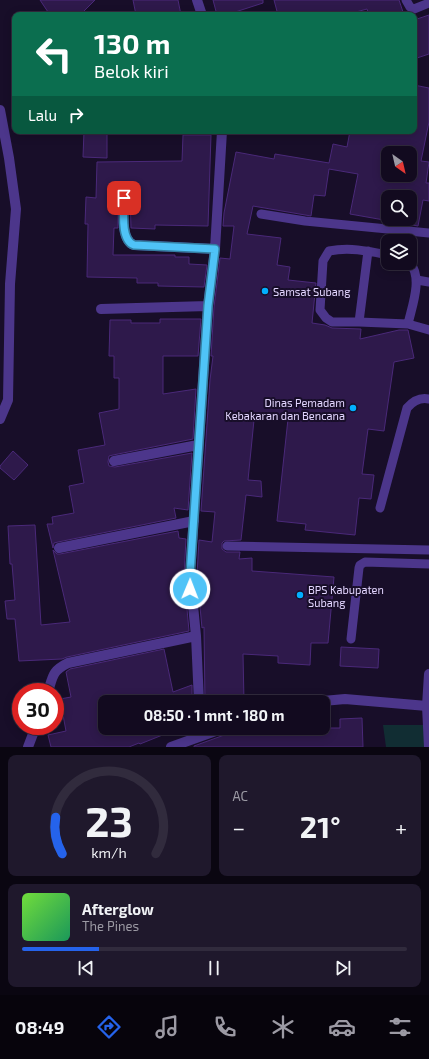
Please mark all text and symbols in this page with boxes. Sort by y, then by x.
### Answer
text: 130 m [94,26,170,60]
icon: left [28,28,80,80]
text: Belok kiri [94,60,169,82]
icon: right [65,104,87,126]
text: Lalu [28,106,57,124]
north arrow [381,146,417,182]
map controls [381,146,417,270]
pin [107,181,141,215]
icon: arrive [113,187,135,209]
button: search [381,190,417,226]
button: layers [381,234,417,270]
place label: Samsat Subang [273,285,350,298]
marker: Samsat Subang [260,286,270,296]
place label: Dinas Pemadam Kebakaran dan Bencana [225,396,345,422]
marker: Dinas Pemadam Kebakaran dan Bencana [348,403,358,413]
position arrow [169,568,211,610]
place label: BPS Kabupaten Subang [308,583,384,609]
marker: BPS Kabupaten Subang [295,590,305,600]
speed limit sign: 30 [12,683,64,735]
text: 08:50 · 1 mnt · 180 m [144,706,284,724]
text: AC [233,788,248,804]
text: 23 [85,794,133,844]
text: 21° [300,808,340,844]
text: − [233,814,245,840]
text: + [395,814,407,840]
text: km/h [92,843,127,860]
text: Afterglow [82,900,154,918]
text: The Pines [82,918,139,934]
icon: previous [75,957,97,979]
icon: pause [203,957,225,979]
icon: next [332,957,354,979]
icon: directions [95,1013,123,1041]
icon: music [153,1013,181,1041]
icon: phone [211,1013,239,1041]
icon: climate [269,1013,297,1041]
icon: car [328,1013,356,1041]
icon: filters [386,1013,414,1041]
text: 08:49 [15,1016,64,1038]

